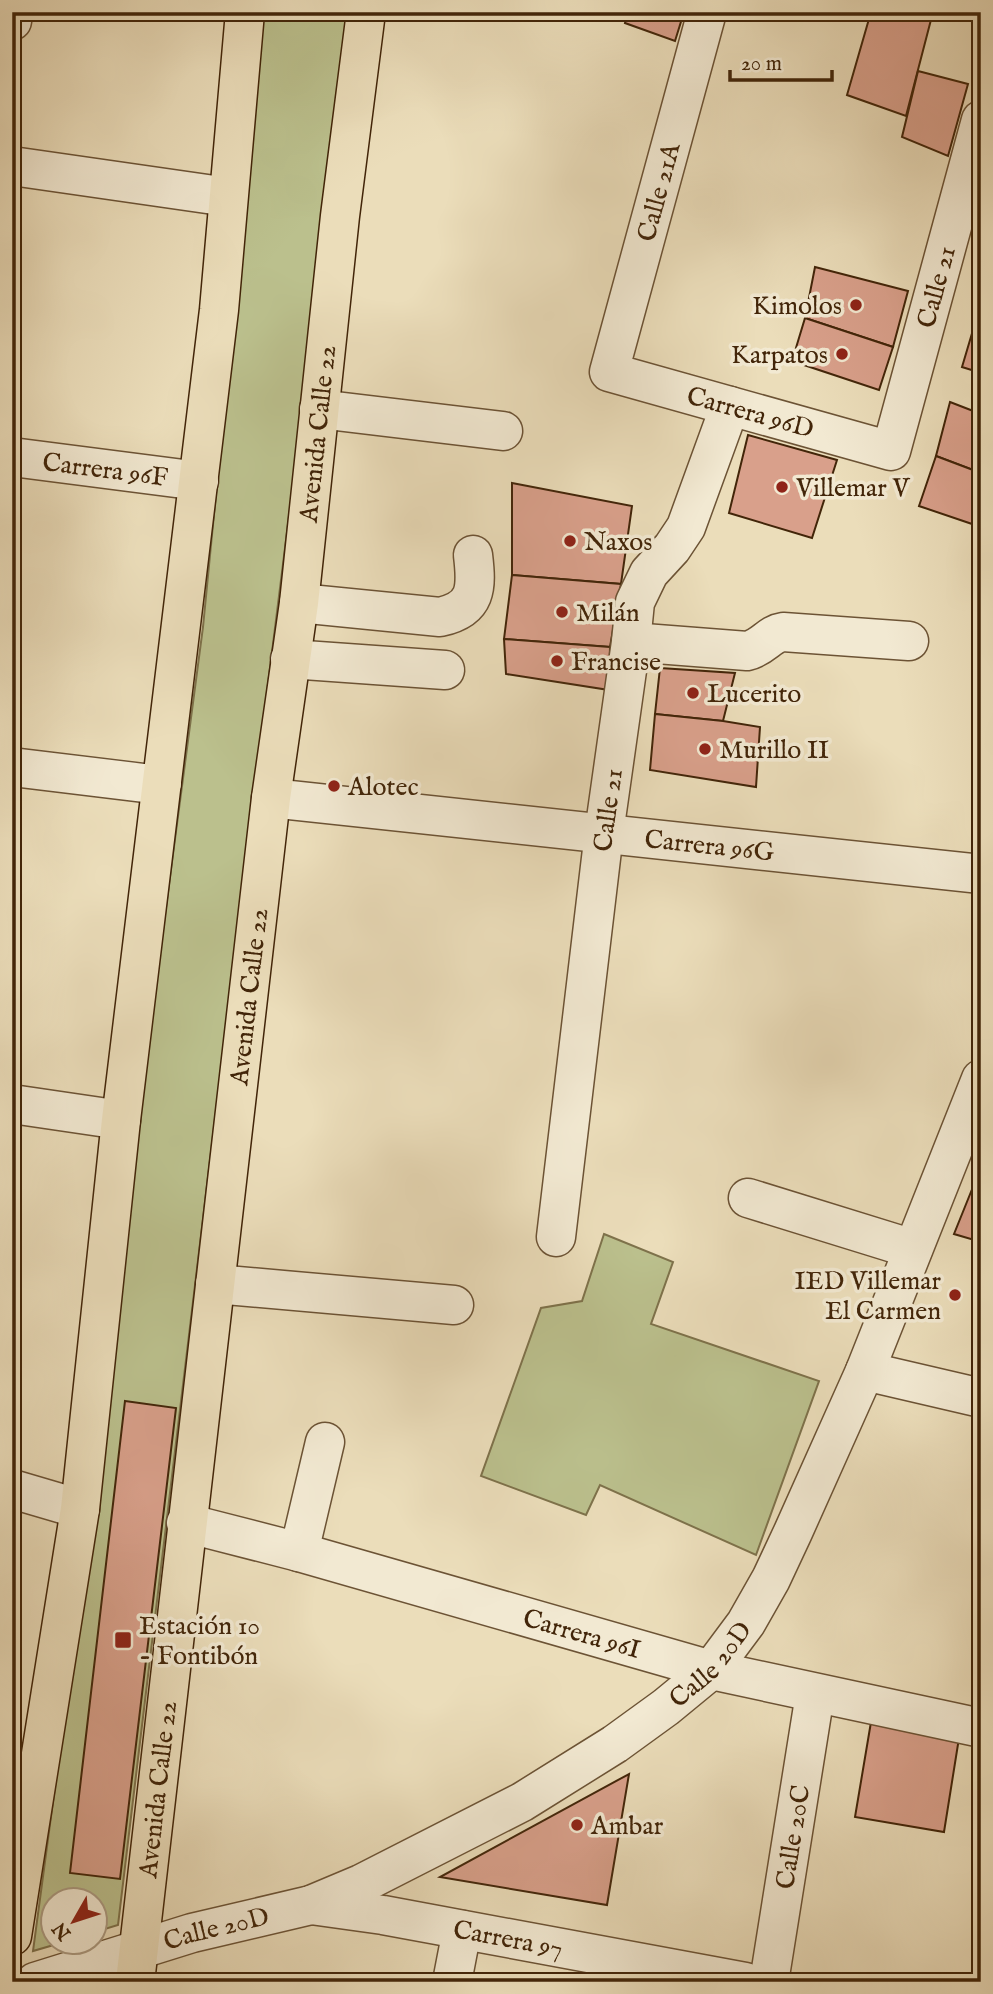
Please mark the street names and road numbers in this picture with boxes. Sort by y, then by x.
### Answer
street label: Calle 21A [630,138,689,245]
street label: Calle 21 [910,243,964,332]
street label: Avenida Calle 22 [293,344,344,525]
street label: Carrera 96D [683,380,817,447]
street label: Carrera 96F [40,446,170,495]
street label: Calle 21 [587,767,631,854]
street label: Carrera 96G [643,823,776,870]
street label: Avenida Calle 22 [223,906,276,1088]
street label: Carrera 96I [519,1602,644,1667]
street label: Calle 20D [663,1615,760,1716]
street label: Avenida Calle 22 [132,1699,185,1881]
street label: Calle 20C [769,1783,818,1892]
street label: Calle 20D [160,1900,272,1959]
street label: Carrera 97 [450,1913,565,1966]

